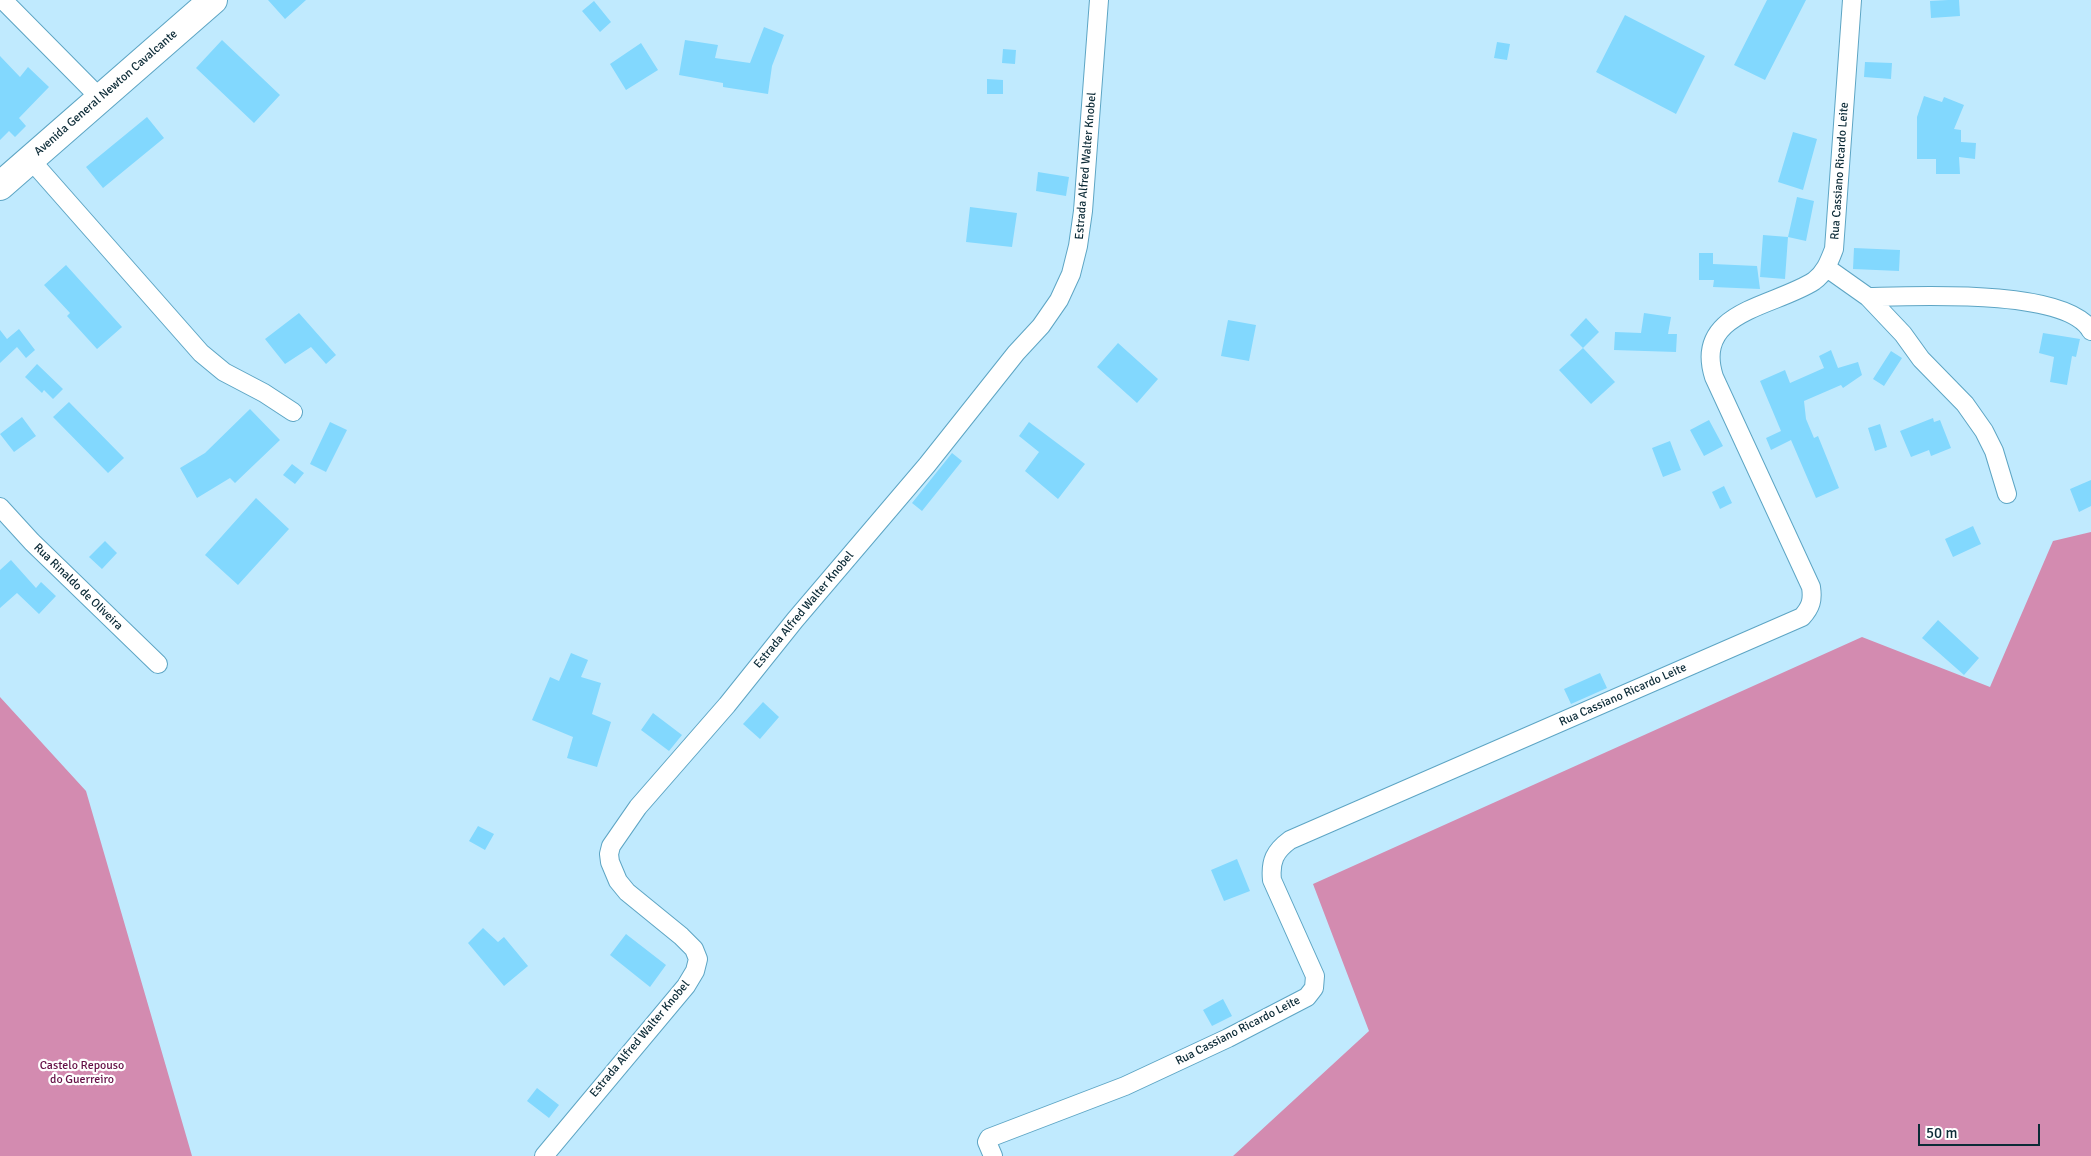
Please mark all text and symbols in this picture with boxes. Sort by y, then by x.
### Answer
street label: Avenida General Newton Cavalcante [31,27,181,159]
street label: Estrada Alfred Walter Knobel [1072,92,1100,240]
street label: Rua Cassiano Ricardo Leite [1828,102,1852,240]
street label: Rua Rinaldo de Oliveira [30,541,126,633]
street label: Estrada Alfred Walter Knobel [751,549,857,671]
street label: Rua Cassiano Ricardo Leite [1557,660,1689,730]
street label: Estrada Alfred Walter Knobel [587,978,693,1100]
street label: Rua Cassiano Ricardo Leite [1173,993,1303,1069]
park label: Castelo Repouso do Guerreiro [40,1059,124,1087]
scale bar [1921,1114,2044,1146]
text: 50 m [1926,1124,1957,1142]

